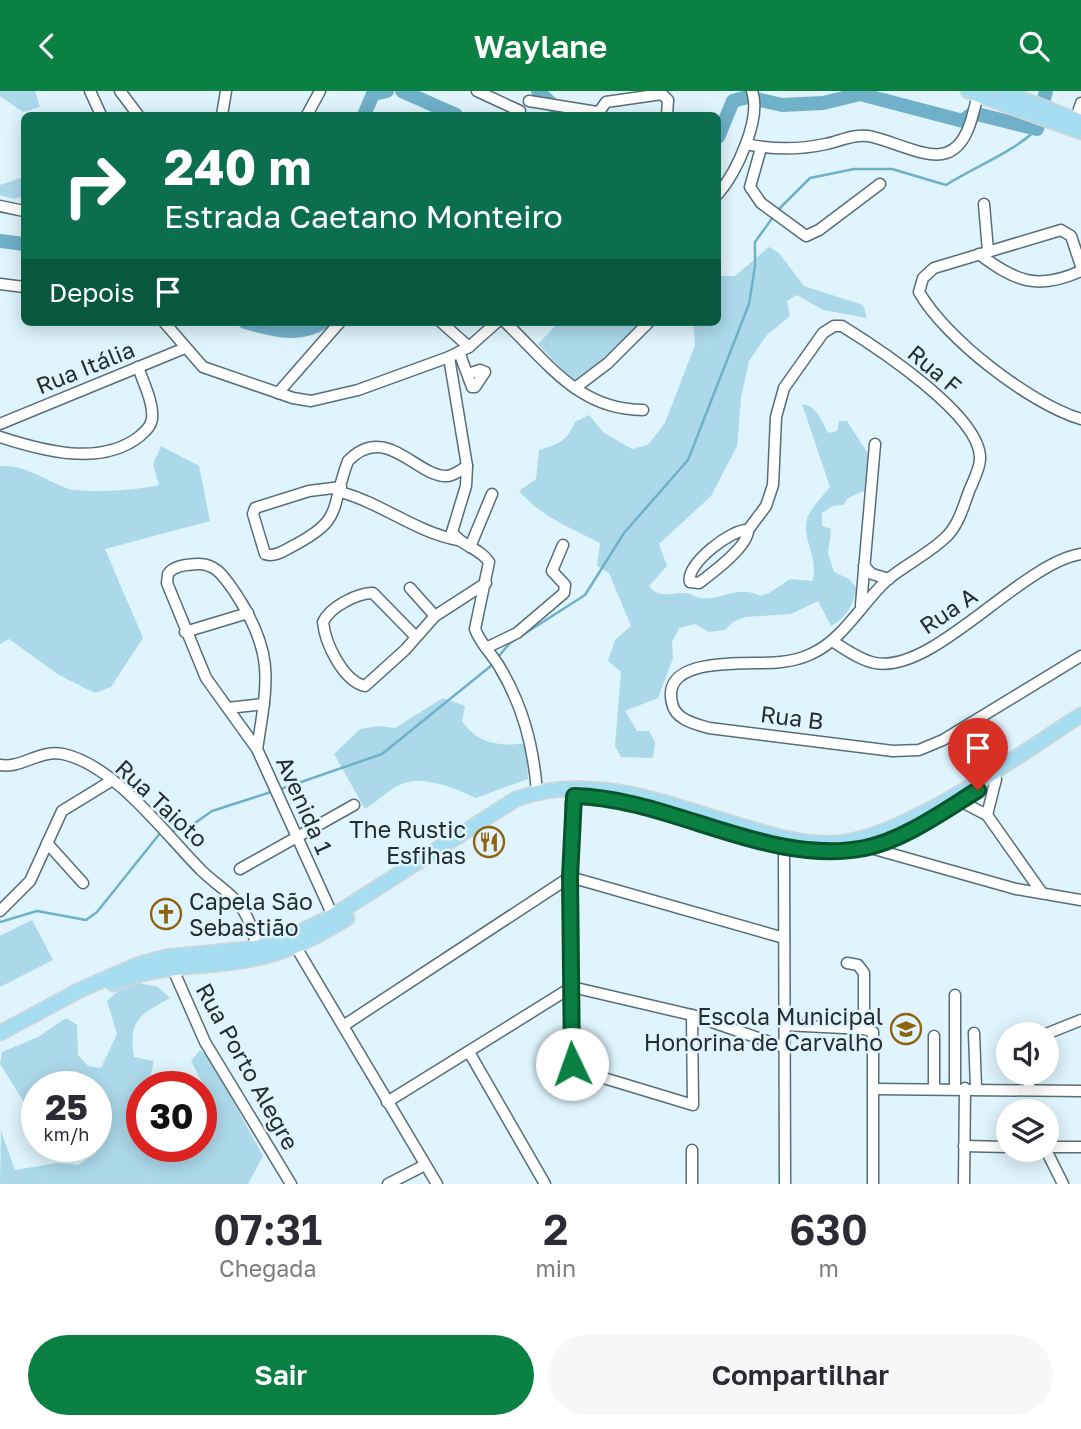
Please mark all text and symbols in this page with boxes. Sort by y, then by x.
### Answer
icon: back [28,27,66,65]
text: Waylane [474,27,607,65]
icon: search [1015,27,1053,65]
text: 240 m [164,137,312,196]
icon: right [49,140,140,231]
text: Estrada Caetano Monteiro [164,197,563,235]
icon: arrive [149,273,187,311]
text: Depois [49,277,135,308]
street label: Rua Itália [32,335,138,399]
street label: Rua F [902,338,968,400]
street label: Rua A [914,581,982,639]
street label: Rua B [759,699,825,735]
pin [948,718,1008,790]
icon: arrive [959,729,997,767]
street label: Avenida 1 [271,752,339,858]
street label: Rua Taioto [110,753,214,853]
place label: The Rustic Esfihas [349,815,466,869]
restaurant icon: The Rustic Esfihas [472,825,506,859]
place label: Capela São Sebastião [189,887,313,941]
church icon: Capela São Sebastião [149,897,183,931]
street label: Rua Porto Alegre [191,978,305,1154]
place label: Escola Municipal Honorina de Carvalho [644,1002,883,1056]
school or university icon: Escola Municipal Honorina de Carvalho [889,1012,923,1046]
map controls [996,1022,1059,1162]
button: sound [996,1022,1059,1085]
position arrow [535,1027,609,1101]
speed limit sign: 30 [126,1071,217,1162]
text: 25 [45,1086,88,1128]
button: layers [996,1099,1059,1162]
text: km/h [44,1123,89,1145]
text: 07:31 [213,1204,322,1254]
text: 2 [543,1204,568,1254]
text: 630 [789,1204,868,1254]
text: Chegada [219,1254,316,1282]
text: min [535,1254,576,1282]
text: m [818,1254,839,1282]
button: Sair [28,1335,534,1415]
button: Compartilhar [548,1335,1053,1415]

